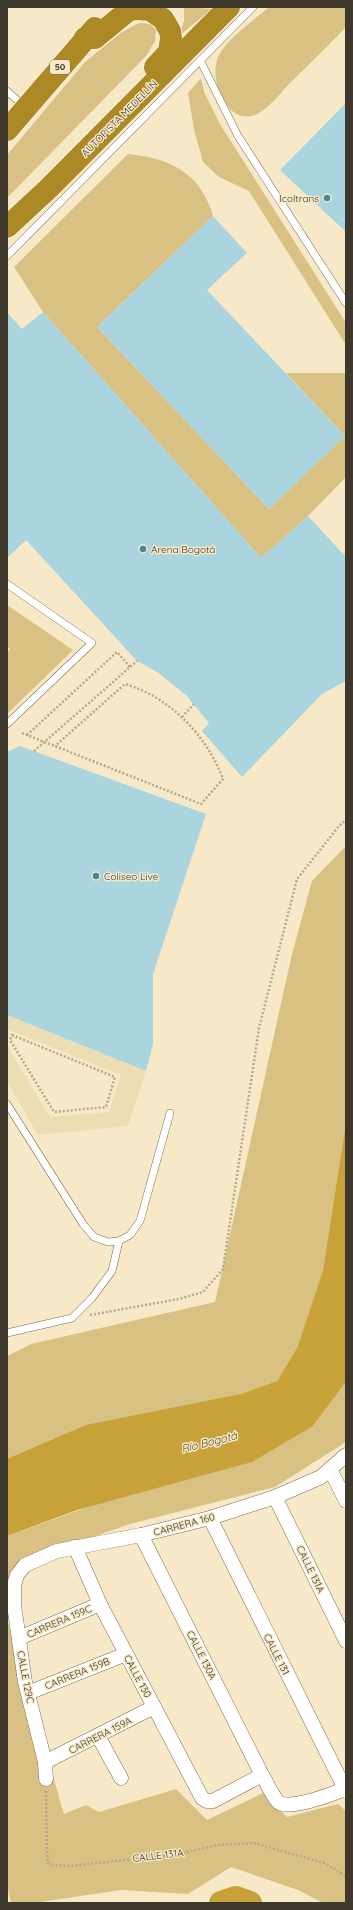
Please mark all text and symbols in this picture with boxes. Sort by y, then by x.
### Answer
road number: 50 [50,60,70,74]
street label: AUTOPISTA MEDELLÍN [78,77,160,159]
place label: Icoltrans [279,192,319,205]
marker: Icoltrans [322,193,332,203]
place label: Arena Bogotá [151,543,215,556]
marker: Arena Bogotá [138,544,148,554]
place label: Coliseo Live [104,870,159,883]
marker: Coliseo Live [91,871,101,881]
water label: Río Bogotá [180,1428,240,1456]
street label: CARRERA 160 [152,1510,216,1539]
street label: CALLE 131A [293,1543,328,1596]
street label: CARRERA 159C [25,1602,94,1641]
street label: CALLE 130A [184,1628,220,1682]
street label: CALLE 131 [261,1631,292,1677]
street label: CALLE 129C [14,1650,37,1705]
street label: CALLE 130 [121,1652,154,1700]
street label: CARRERA 159B [43,1654,112,1692]
street label: CARRERA 159A [66,1714,134,1757]
street label: CALLE 131A [132,1846,185,1865]

